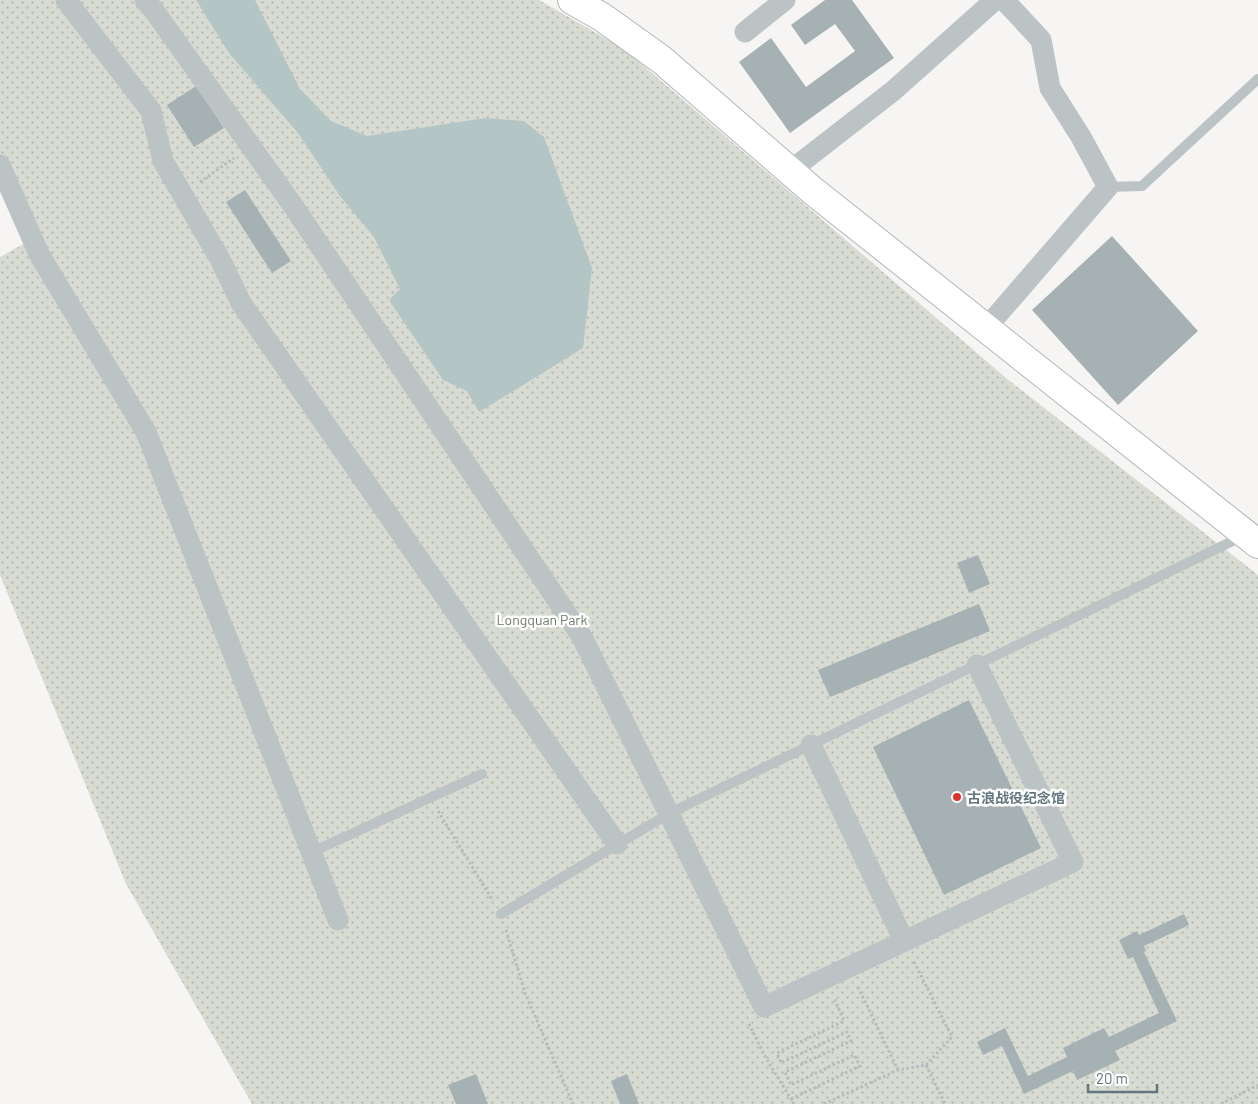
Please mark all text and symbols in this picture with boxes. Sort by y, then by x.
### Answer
park label: Longquan Park [497,611,587,628]
place label: 古浪战役纪念馆 [967,789,1065,806]
marker: 古浪战役纪念馆 [951,791,963,803]
scale bar [1088,1062,1157,1094]
text: 20 m [1096,1069,1128,1087]

